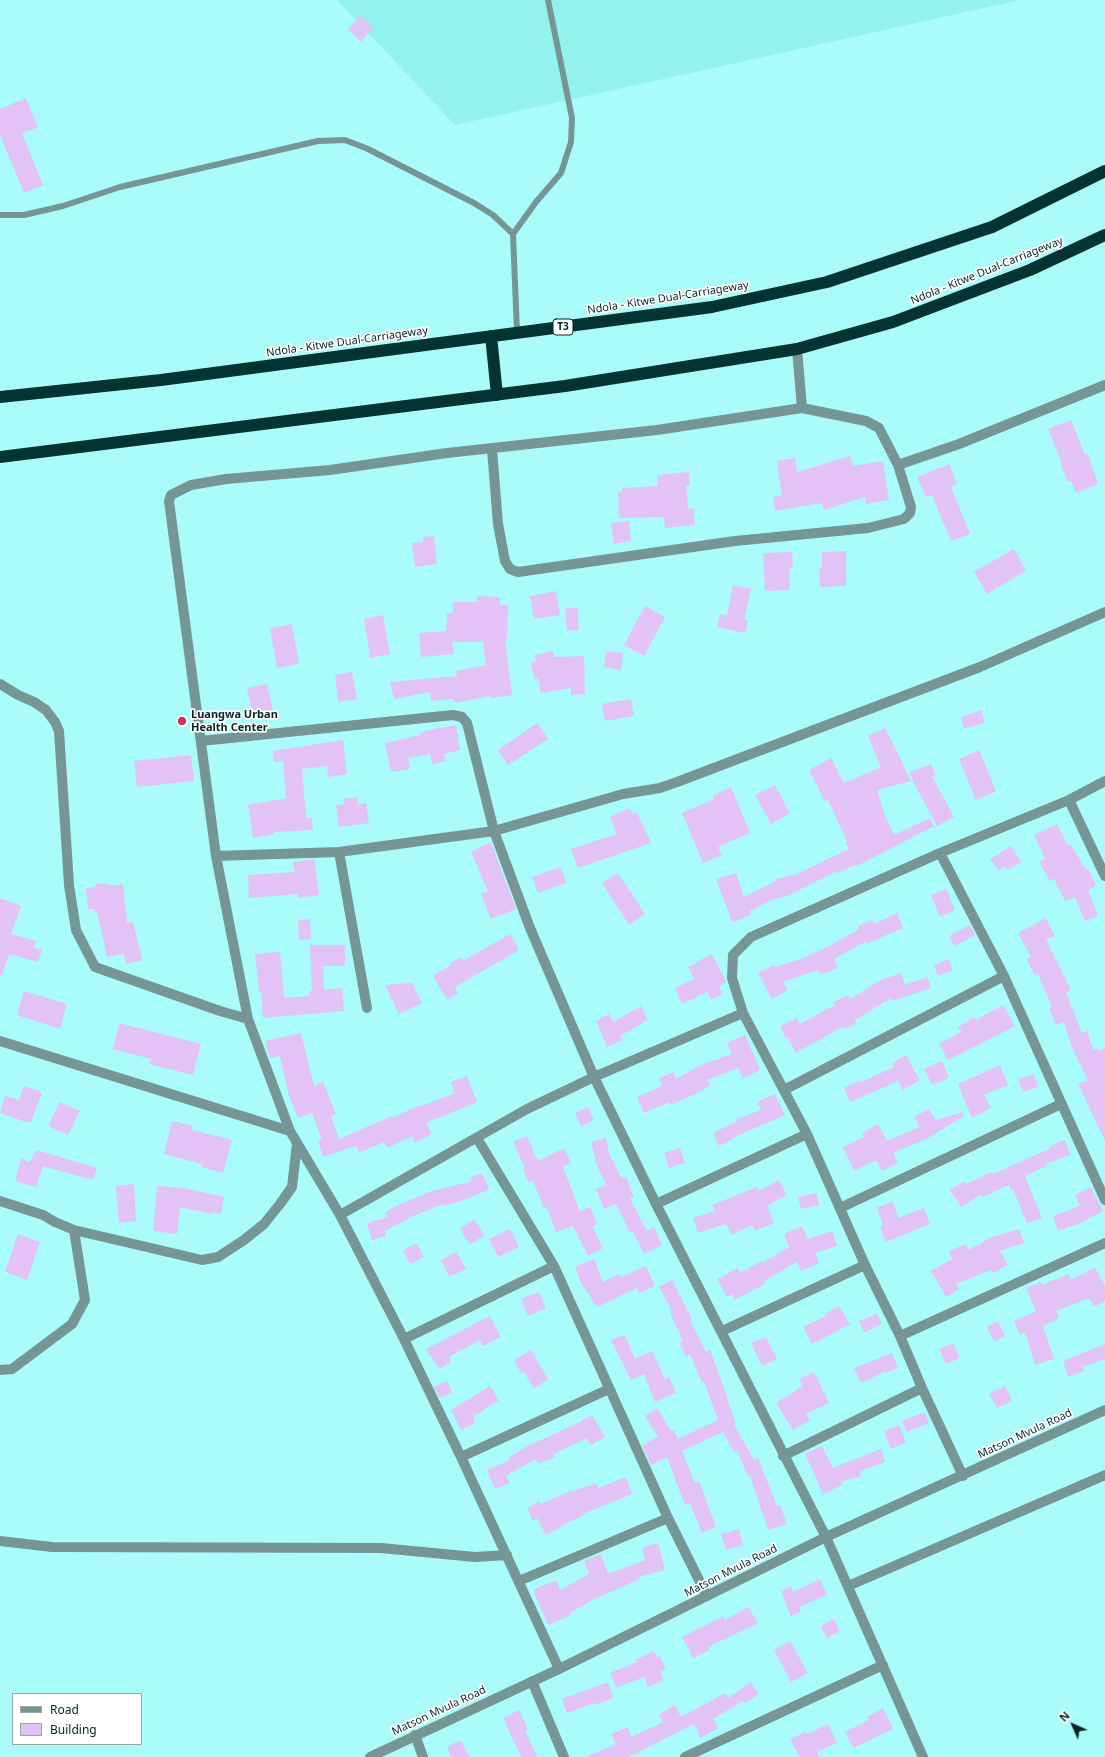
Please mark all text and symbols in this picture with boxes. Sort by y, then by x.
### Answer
street label: Ndola - Kitwe Dual-Carriageway [909,234,1065,308]
street label: Ndola - Kitwe Dual-Carriageway [586,279,750,317]
road number: T3 [553,319,573,335]
street label: Ndola - Kitwe Dual-Carriageway [265,324,429,360]
place label: Luangwa Urban Health Center [191,708,278,734]
marker: Luangwa Urban Health Center [176,715,188,727]
street label: Matson Mvula Road [976,1406,1074,1462]
street label: Matson Mvula Road [682,1542,780,1600]
street label: Matson Mvula Road [390,1683,488,1739]
legend [12,1693,142,1745]
text: Road [50,1701,79,1718]
north arrow [1053,1705,1093,1745]
text: N [1056,1708,1073,1725]
text: Building [50,1721,97,1738]

